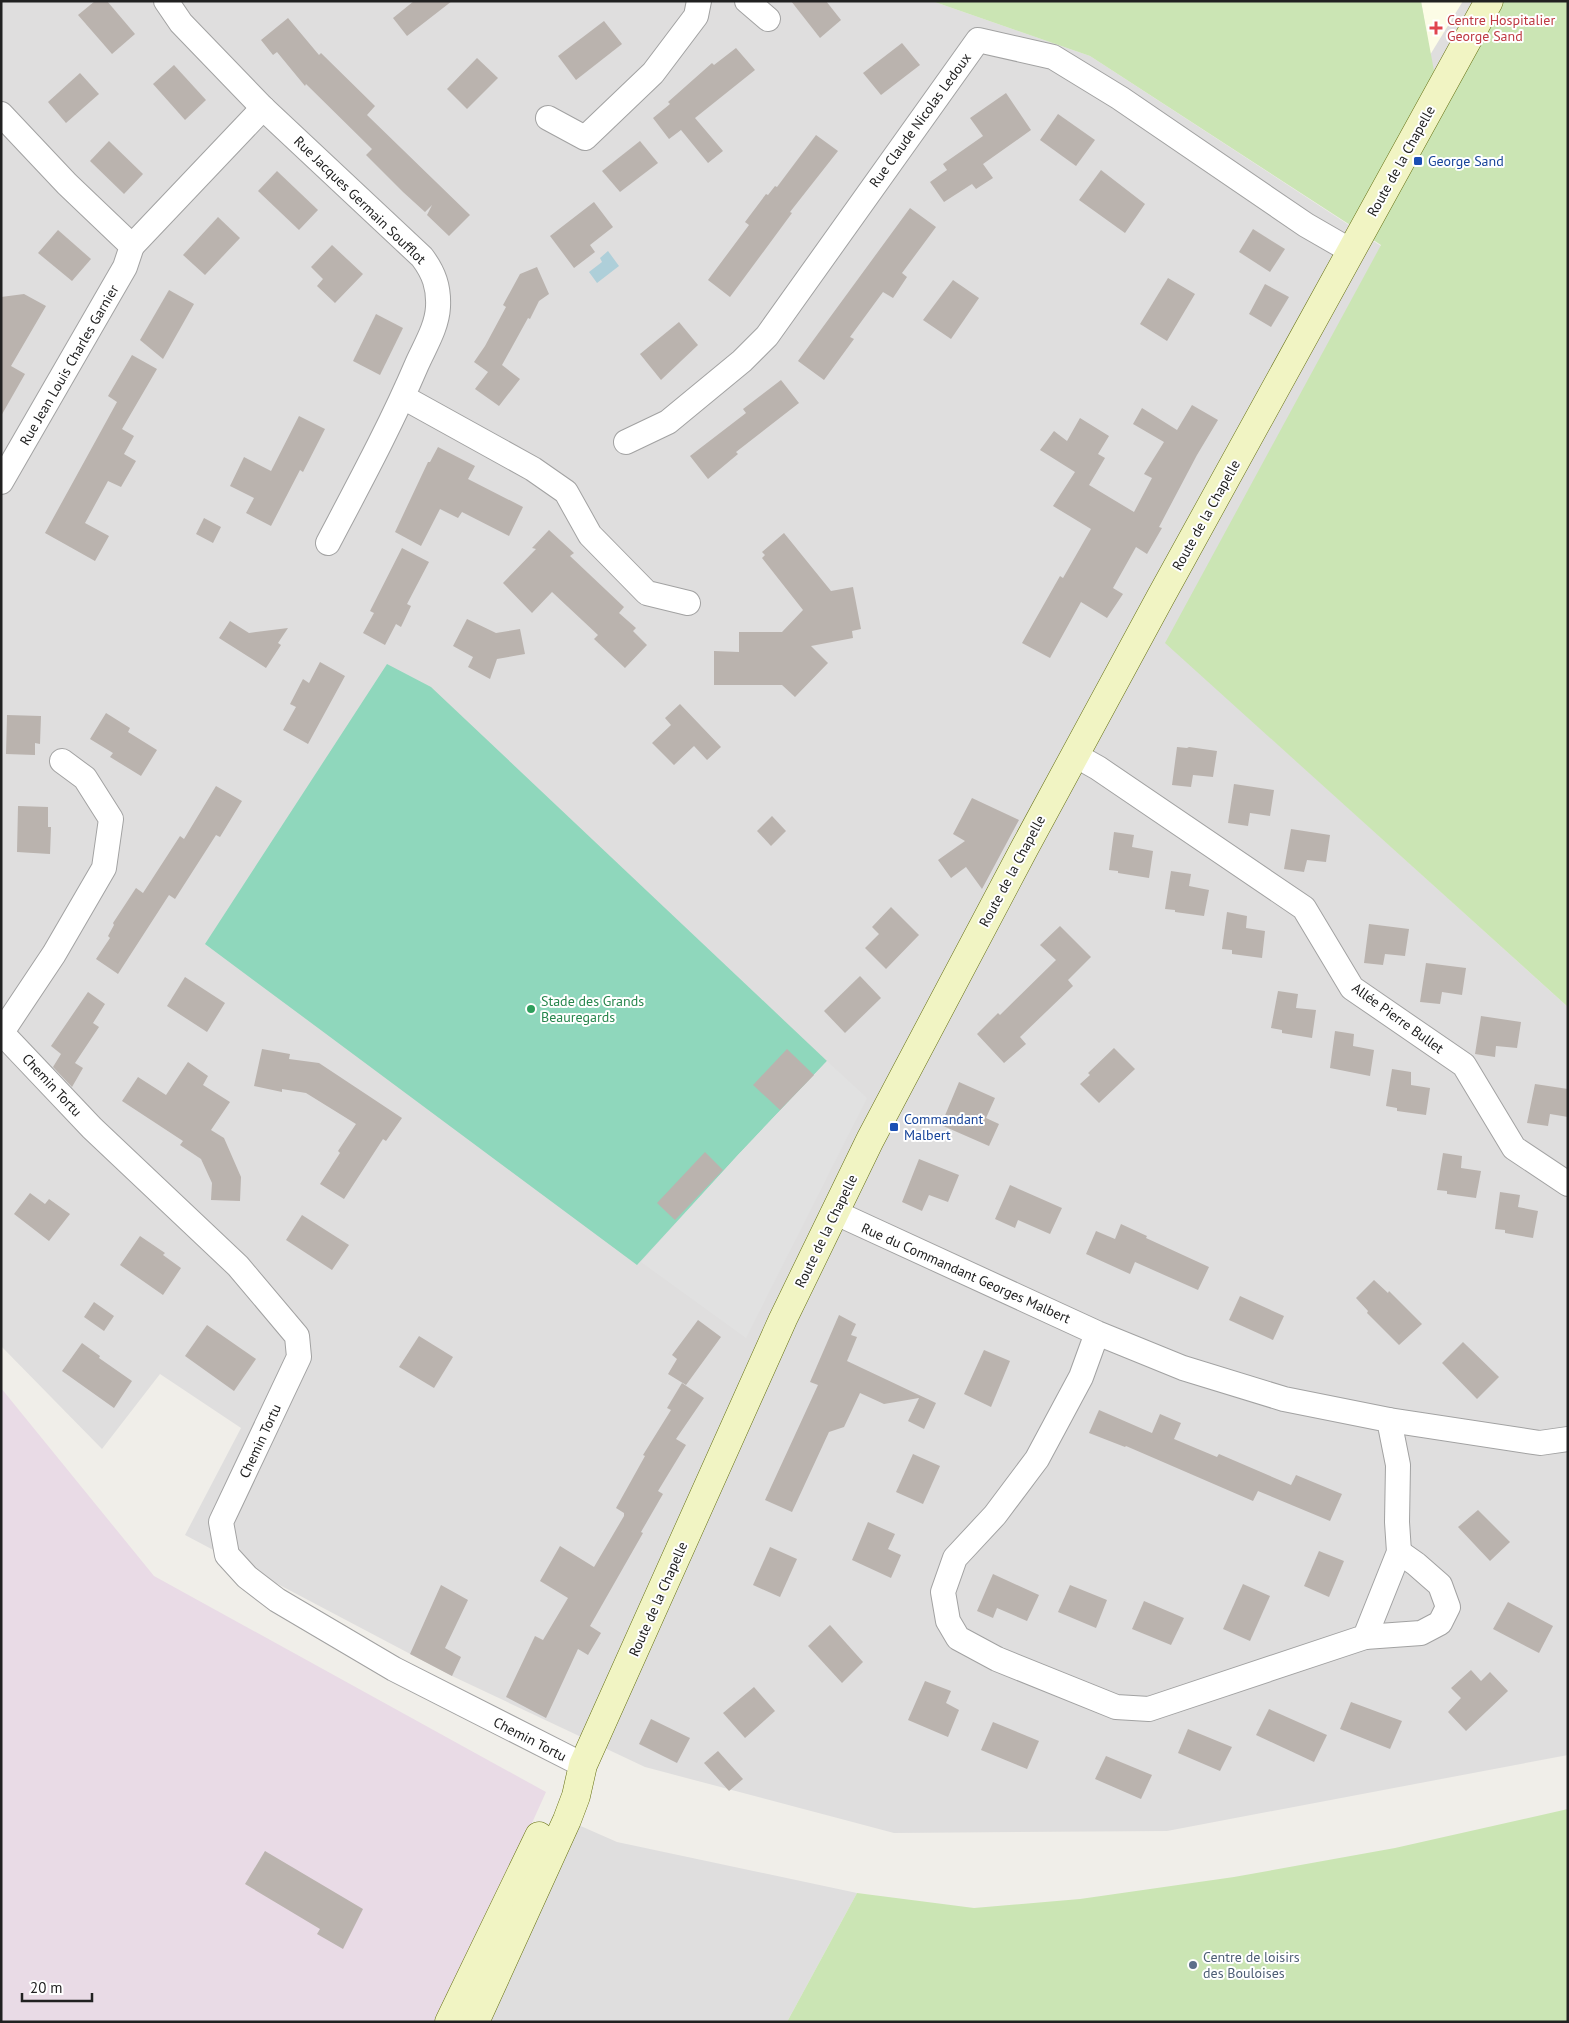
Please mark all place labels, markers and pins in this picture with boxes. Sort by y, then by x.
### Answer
place label: Centre Hospitalier George Sand [1447,11,1555,45]
marker: Centre Hospitalier George Sand [1429,21,1443,35]
place label: George Sand [1428,152,1504,170]
marker: George Sand [1412,155,1424,167]
place label: Stade des Grands Beauregards [541,992,644,1026]
marker: Stade des Grands Beauregards [525,1003,537,1015]
place label: Commandant Malbert [904,1110,983,1144]
marker: Commandant Malbert [888,1121,900,1133]
place label: Centre de loisirs des Bouloises [1203,1948,1300,1982]
marker: Centre de loisirs des Bouloises [1187,1959,1199,1971]

